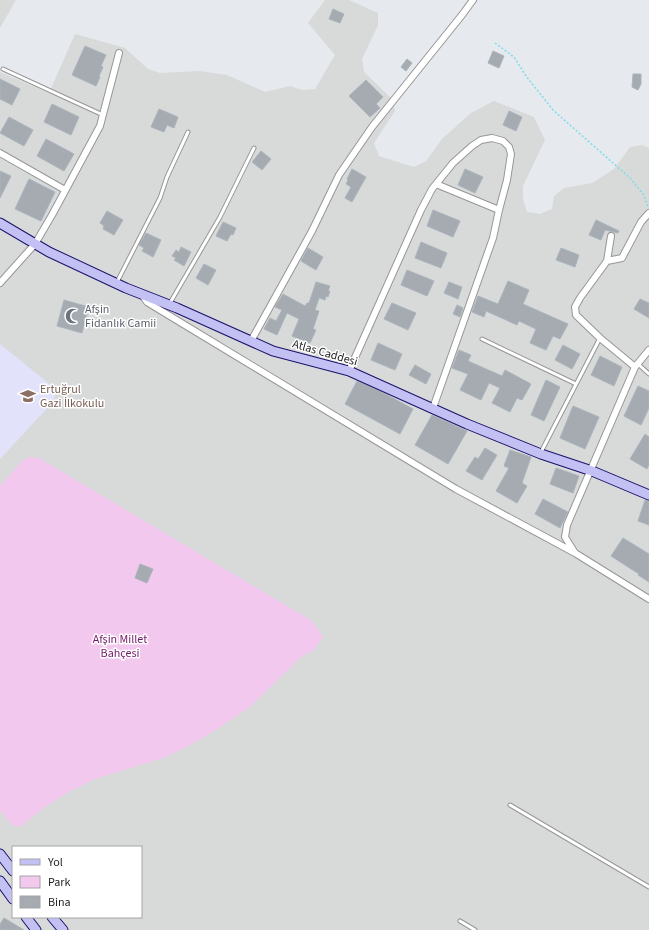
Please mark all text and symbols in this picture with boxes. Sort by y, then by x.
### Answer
place label: Afşin Fidanlık Camii [85,301,156,332]
mosque icon: Afşin Fidanlık Camii [64,307,82,325]
street label: Atlas Caddesi [290,336,360,370]
place label: Ertuğrul Gazi İlkokulu [40,381,104,412]
school or university icon: Ertuğrul Gazi İlkokulu [19,387,37,405]
park label: Afşin Millet Bahçesi [93,631,147,662]
legend [12,846,142,918]
text: Yol [47,854,63,871]
text: Park [48,874,70,891]
text: Bina [48,894,71,911]

